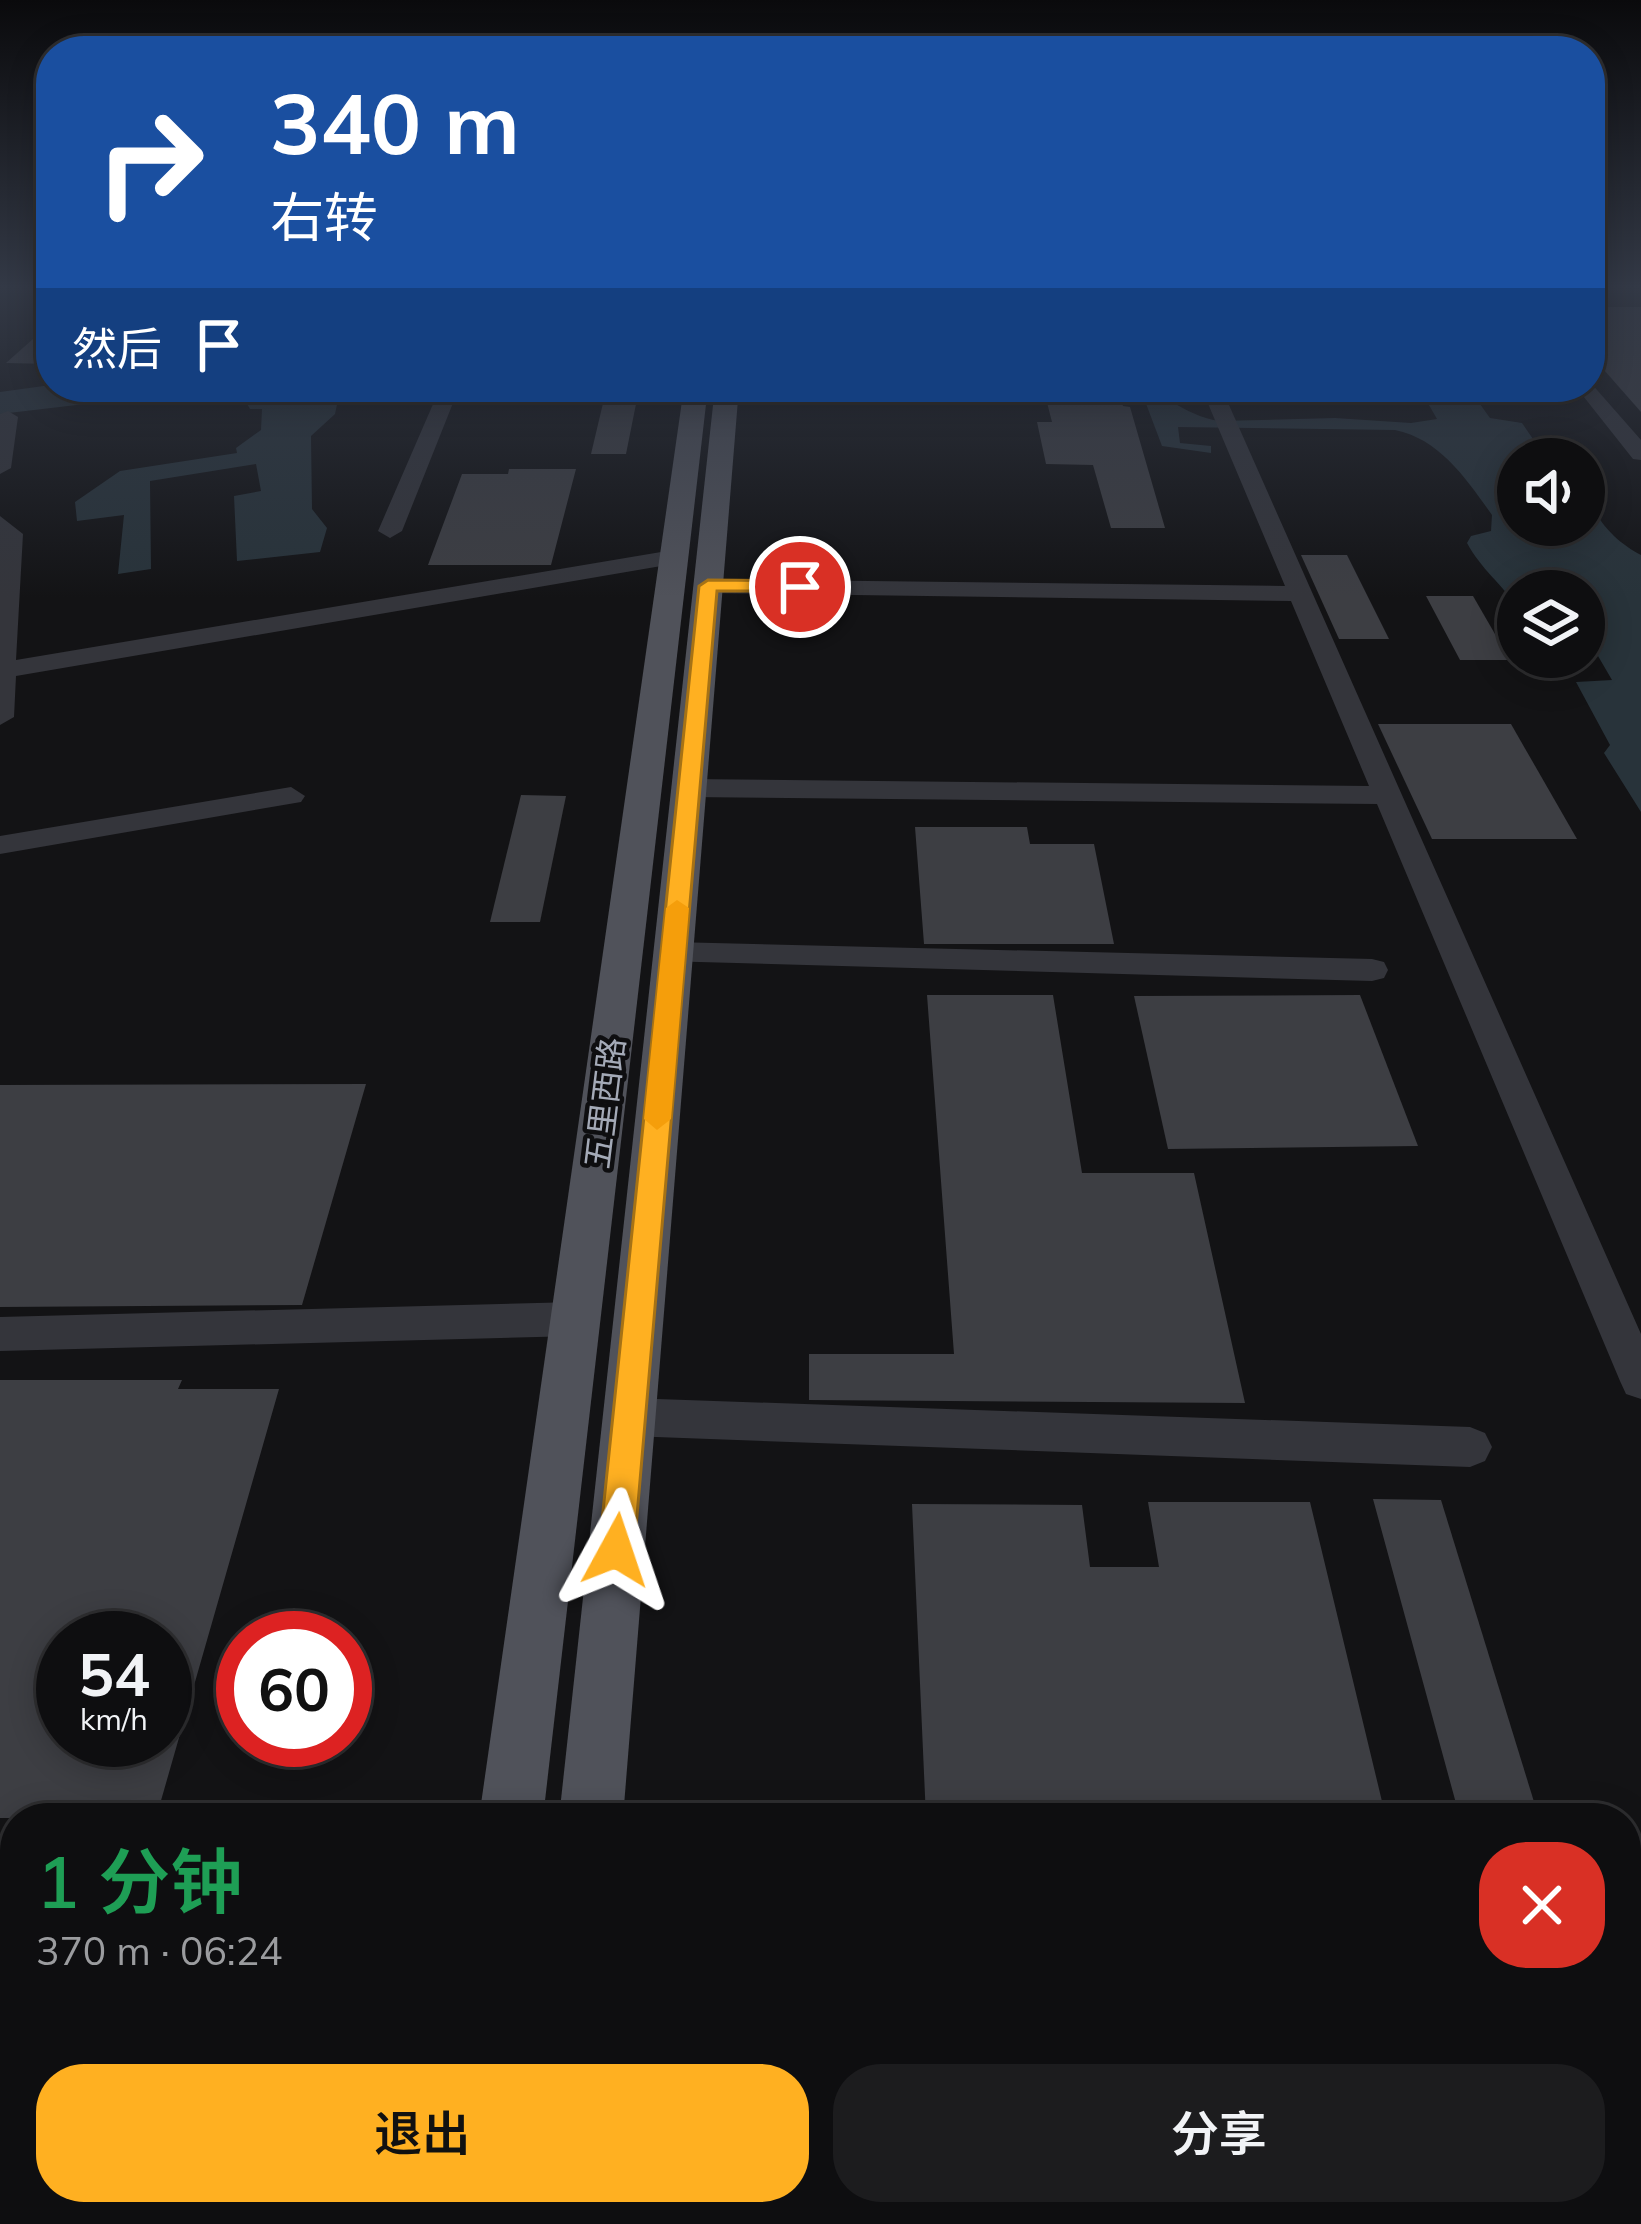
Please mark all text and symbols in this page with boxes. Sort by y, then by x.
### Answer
text: 340 m [270,70,520,175]
icon: right [72,84,228,240]
text: 右转 [270,183,378,251]
icon: arrive [186,312,252,378]
text: 然后 [72,320,162,376]
map controls [1497,438,1605,678]
button: sound [1497,438,1605,546]
pin [749,536,851,638]
icon: arrive [767,554,833,620]
button: layers [1497,570,1605,678]
street label: 五里西路 [576,1035,632,1171]
position arrow [553,1487,679,1613]
speed limit sign: 60 [216,1611,372,1767]
text: 54 [78,1636,150,1711]
text: km/h [80,1700,148,1738]
text: 1 分钟 [36,1836,242,1926]
button: close [1479,1842,1605,1968]
text: 370 m · 06:24 [36,1926,282,1975]
button: 退出 [36,2064,809,2202]
button: 分享 [833,2064,1605,2202]

